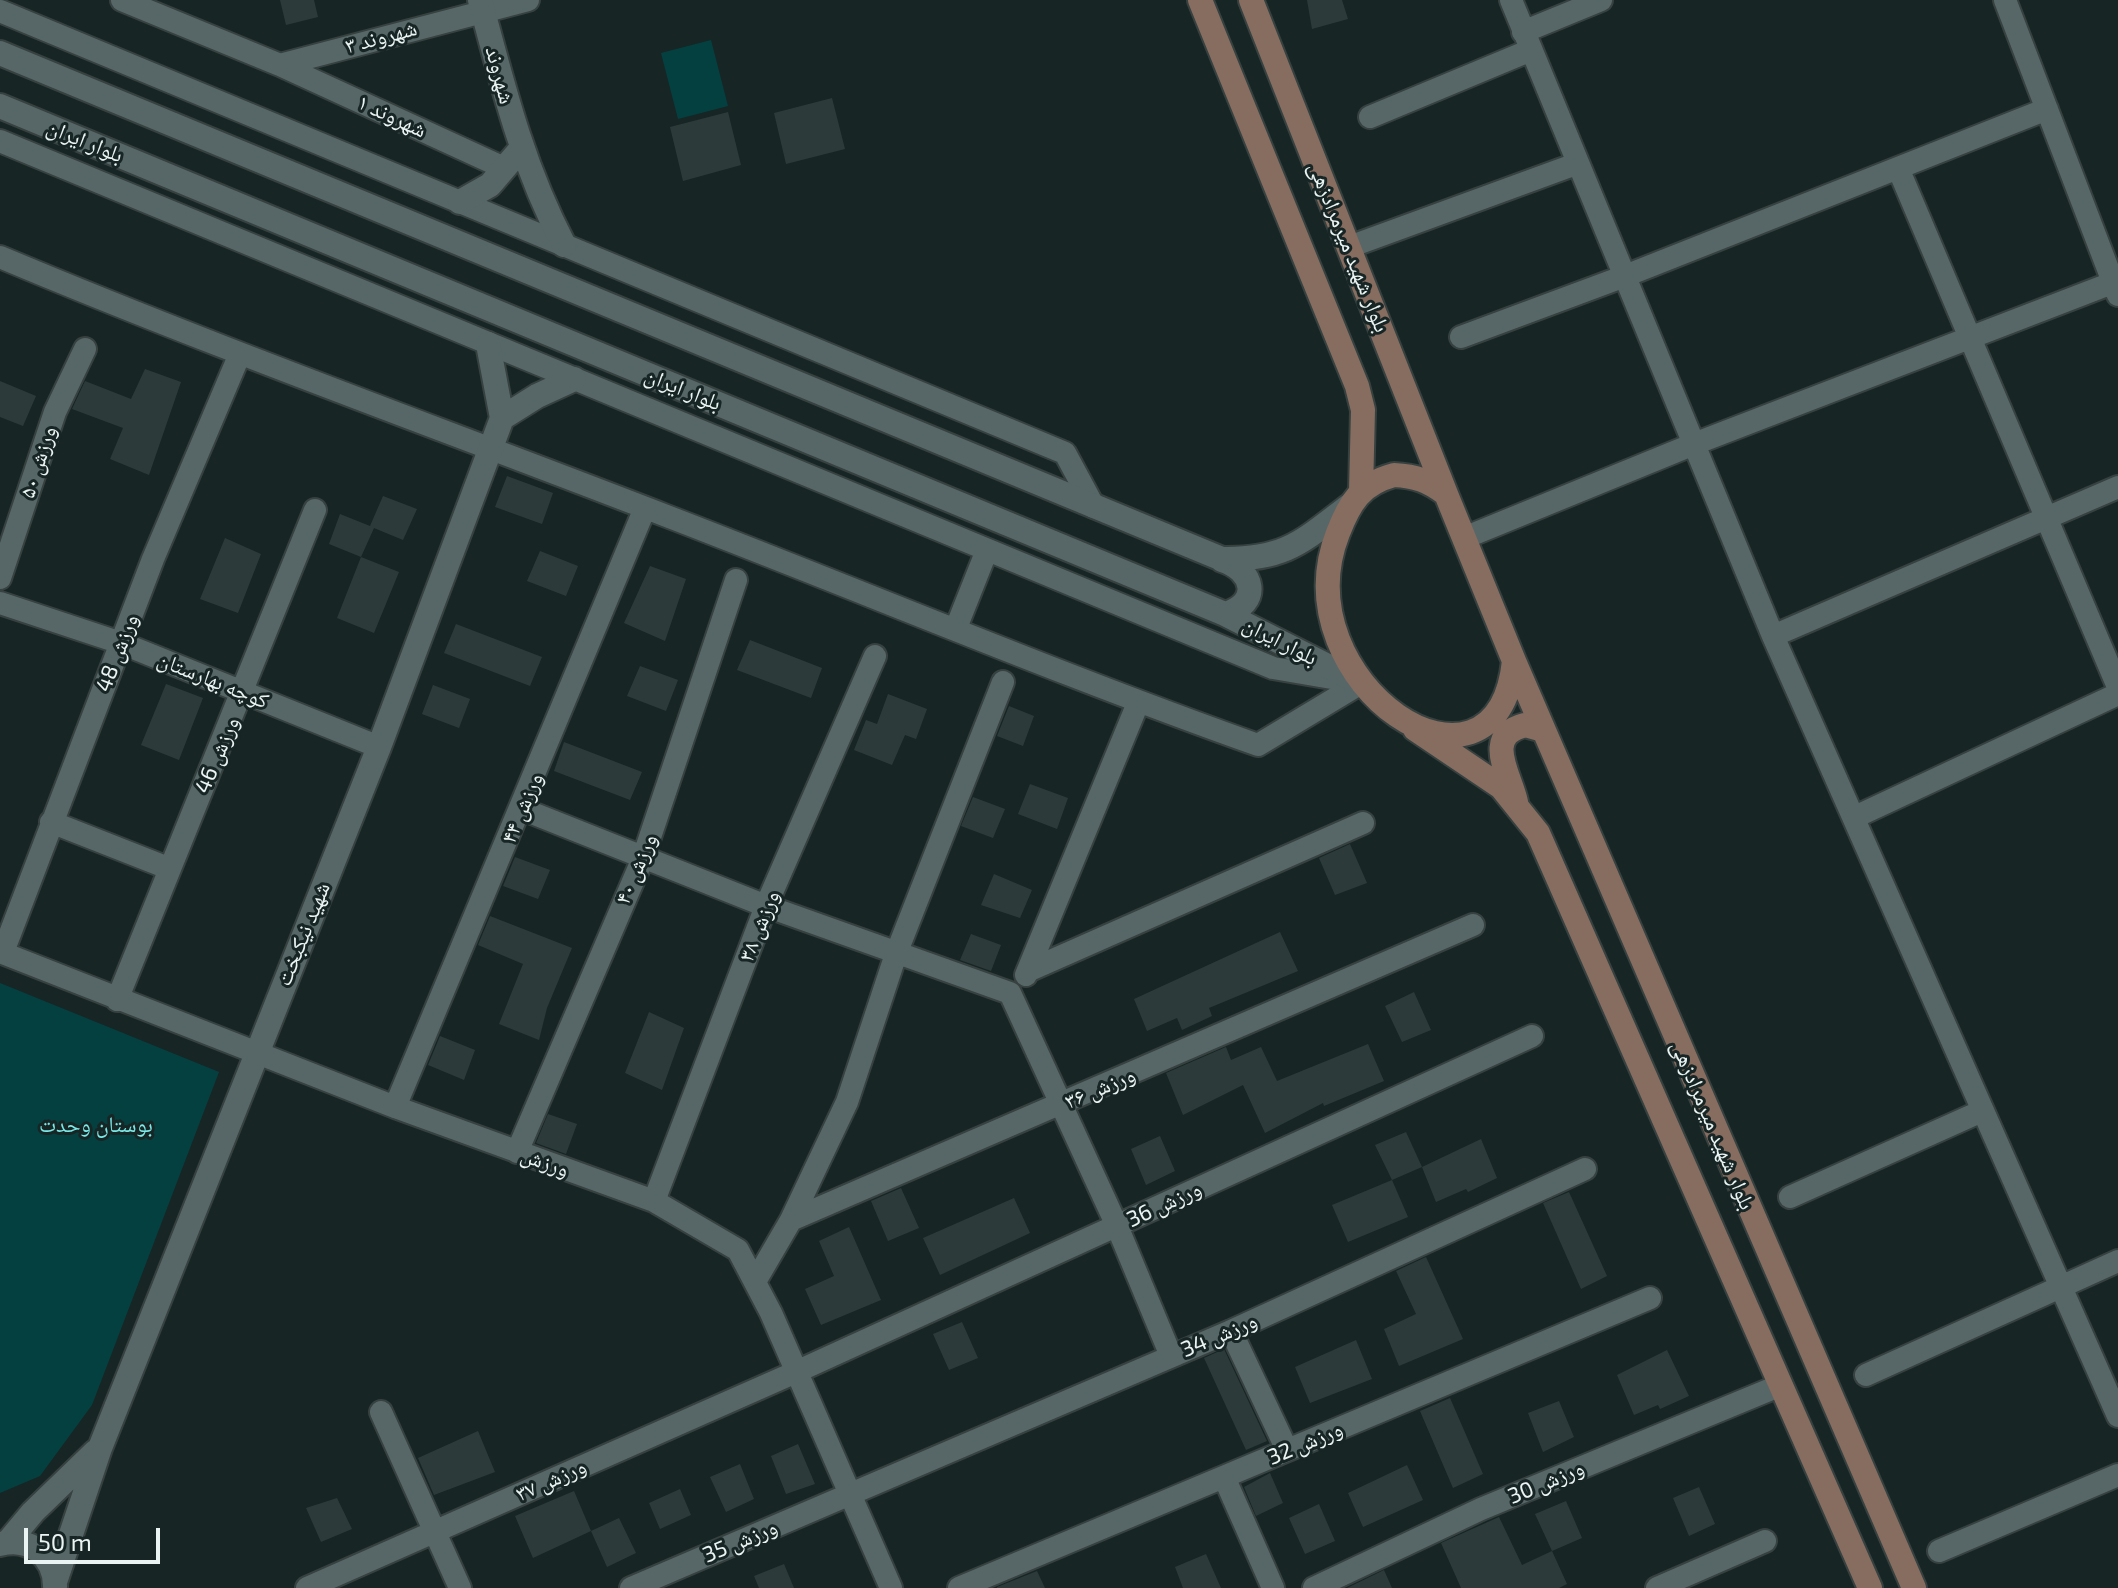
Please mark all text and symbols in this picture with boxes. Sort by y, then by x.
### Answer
street label: شهروند ۳ [342,15,420,59]
street label: شهروند [480,43,520,107]
street label: شهروند ۱ [353,89,431,143]
street label: بلوار ایران [43,114,127,168]
street label: بلوار شهید میرمرادزهی [1303,158,1395,336]
street label: بلوار ایران [641,362,725,416]
street label: ورزش ۵٠ [14,423,62,501]
street label: ورزش 48 [90,610,144,696]
street label: بلوار ایران [1238,611,1322,671]
street label: کوچه بهارستان [154,646,272,714]
street label: ورزش 46 [189,713,245,797]
street label: ورزش ۴۴ [495,769,549,847]
street label: ورزش ۴۰ [609,830,663,908]
street label: شهید نیکبخت [270,878,336,990]
street label: ورزش ۳۸ [733,887,785,965]
street label: بلوار شهید میرمرادزهی [1665,1036,1761,1214]
street label: ورزش ۳۶ [1061,1061,1139,1115]
park label: بوستان وحدت [39,1112,153,1138]
street label: ورزش [517,1141,573,1183]
street label: ورزش 36 [1122,1175,1206,1233]
street label: ورزش 34 [1177,1307,1261,1363]
street label: ورزش 32 [1263,1415,1347,1471]
street label: ورزش ۳۷ [512,1453,590,1507]
street label: ورزش 30 [1504,1454,1588,1510]
scale bar [28,1512,164,1562]
street label: ورزش 35 [699,1514,781,1568]
text: 50 m [38,1527,92,1556]

